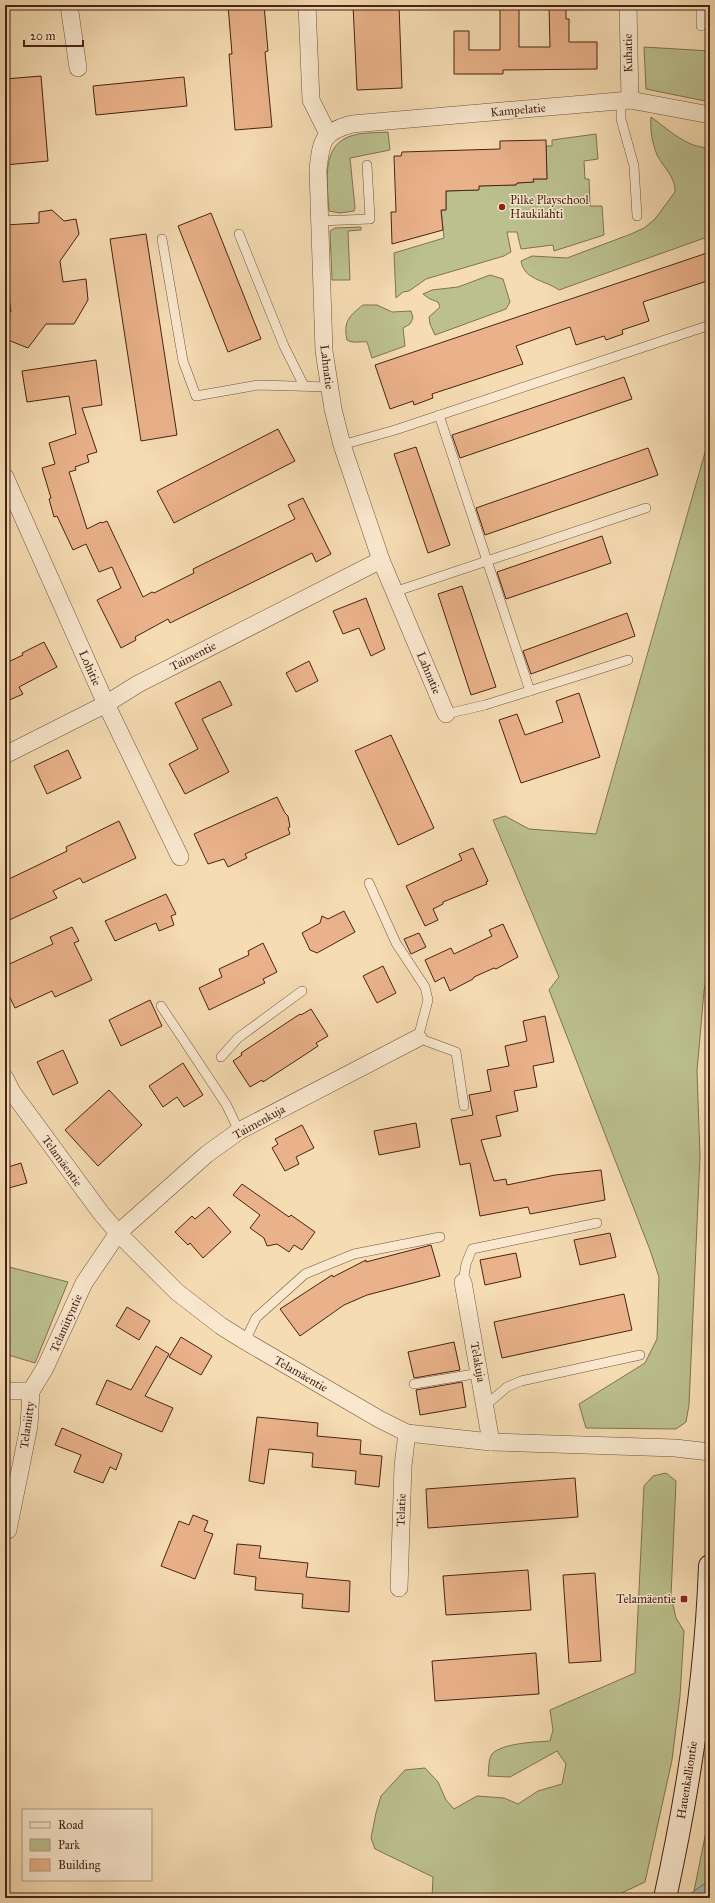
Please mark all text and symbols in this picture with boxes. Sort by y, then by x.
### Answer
scale bar [24,22,83,48]
text: 20 m [30,29,56,43]
street label: Kuhatie [621,33,635,73]
street label: Kampelatie [490,101,546,119]
place label: Pilke Playschool Haukilahti [510,193,589,221]
marker: Pilke Playschool Haukilahti [497,202,507,212]
street label: Lahnatie [317,344,337,390]
street label: Taimentie [168,638,218,674]
street label: Lohitie [76,648,104,688]
street label: Lahnatie [414,650,444,696]
street label: Taimenkuja [231,1102,288,1142]
street label: Telamäentie [39,1133,85,1189]
street label: Telaniityntie [47,1292,85,1354]
street label: Telakuja [468,1341,489,1384]
street label: Telamäentie [272,1353,330,1395]
street label: Telaniitty [17,1400,37,1450]
street label: Telatie [393,1493,409,1527]
place label: Telamäentie [616,1592,676,1606]
marker: Telamäentie [679,1594,689,1604]
street label: Hauenkalliontie [674,1740,700,1820]
legend [22,1809,152,1881]
text: Road [58,1818,84,1832]
text: Park [58,1838,80,1852]
text: Building [58,1858,101,1873]

